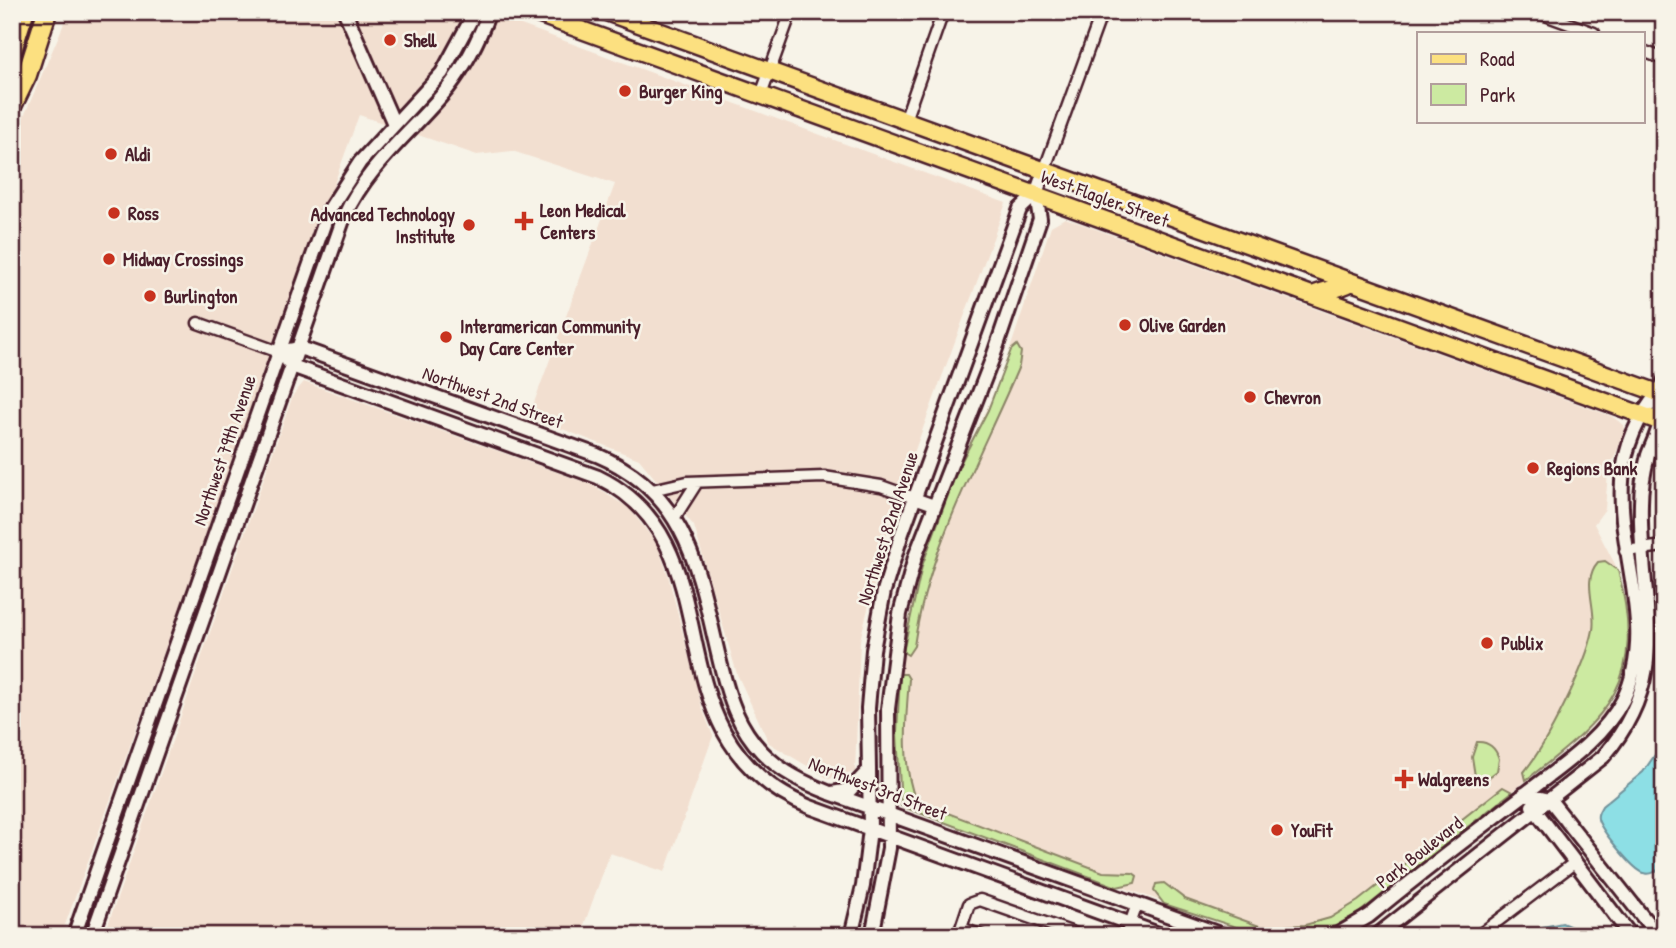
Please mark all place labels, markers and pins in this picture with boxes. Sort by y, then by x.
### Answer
place label: Shell [404,27,437,53]
marker: Shell [382,32,398,48]
place label: Burger King [639,78,723,105]
marker: Burger King [617,83,633,99]
place label: Aldi [125,141,151,167]
marker: Aldi [103,146,119,162]
place label: Leon Medical Centers [540,197,627,245]
place label: Ross [128,200,160,226]
place label: Advanced Technology Institute [311,201,455,249]
marker: Ross [106,205,122,221]
marker: Leon Medical Centers [514,211,534,231]
marker: Advanced Technology Institute [461,217,477,233]
place label: Midway Crossings [123,246,244,273]
marker: Midway Crossings [101,251,117,267]
place label: Burlington [164,283,238,310]
marker: Burlington [142,288,158,304]
place label: Olive Garden [1139,312,1226,338]
place label: Interamerican Community Day Care Center [460,313,641,362]
marker: Olive Garden [1117,317,1133,333]
marker: Interamerican Community Day Care Center [438,329,454,345]
place label: Chevron [1264,384,1322,410]
marker: Chevron [1242,389,1258,405]
place label: Regions Bank [1547,455,1637,482]
marker: Regions Bank [1525,460,1541,476]
place label: Publix [1501,630,1544,656]
marker: Publix [1479,635,1495,651]
place label: Walgreens [1418,766,1490,793]
marker: Walgreens [1396,771,1412,787]
place label: YouFit [1291,817,1334,843]
marker: YouFit [1269,822,1285,838]

